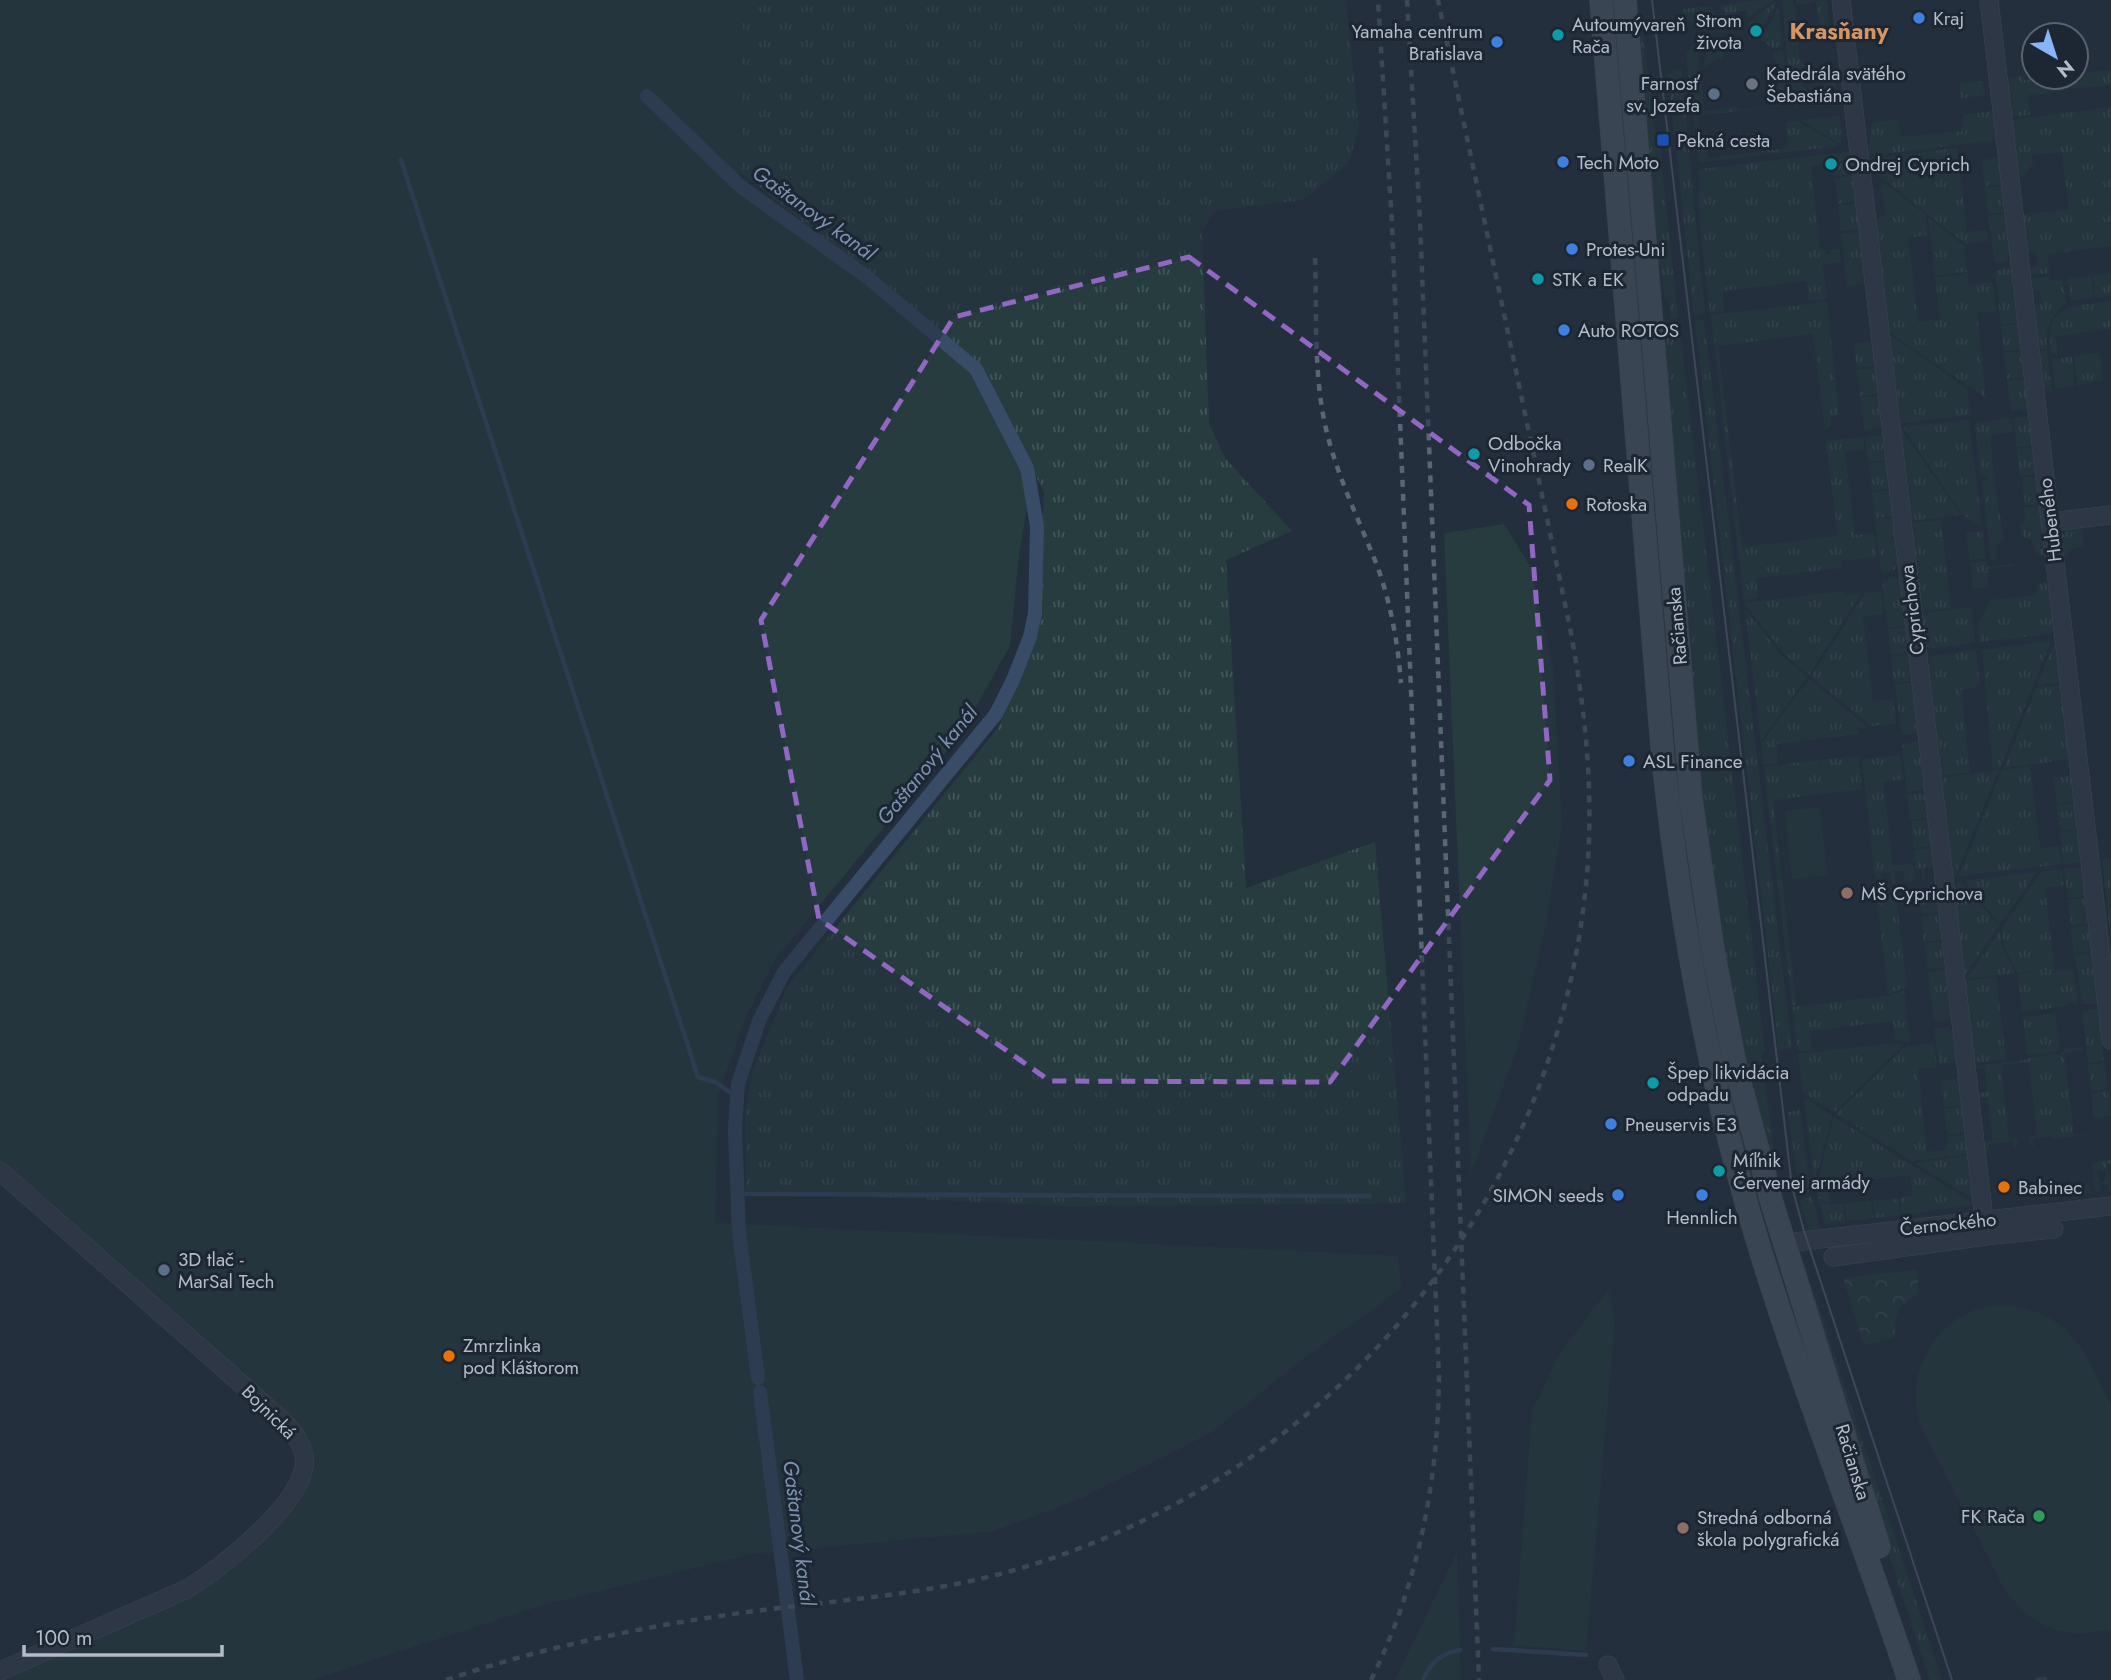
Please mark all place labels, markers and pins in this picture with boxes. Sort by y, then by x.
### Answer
place label: Kraj [1933,5,1964,32]
place label: Strom života [1696,7,1742,56]
marker: Kraj [1911,10,1927,26]
place label: Autoumývareň Rača [1572,11,1686,60]
place label: Yamaha centrum Bratislava [1352,18,1483,67]
marker: Strom života [1748,23,1764,39]
marker: Autoumývareň Rača [1550,27,1566,43]
marker: Yamaha centrum Bratislava [1489,34,1505,50]
place label: Katedrála svätého Šebastiána [1766,60,1906,109]
place label: Farnosť sv. Jozefa [1626,70,1701,119]
marker: Katedrála svätého Šebastiána [1744,76,1760,92]
marker: Farnosť sv. Jozefa [1706,86,1722,102]
place label: Pekná cesta [1677,127,1770,154]
marker: Pekná cesta [1655,132,1671,148]
place label: Tech Moto [1577,149,1659,176]
place label: Ondrej Cyprich [1845,151,1970,178]
marker: Tech Moto [1555,154,1571,170]
marker: Ondrej Cyprich [1823,156,1839,172]
place label: Protes-Uni [1586,236,1665,263]
marker: Protes-Uni [1564,241,1580,257]
place label: STK a EK [1552,266,1624,293]
marker: STK a EK [1530,271,1546,287]
place label: Auto ROTOS [1578,317,1679,344]
marker: Auto ROTOS [1556,322,1572,338]
place label: Odbočka Vinohrady [1488,430,1571,479]
marker: Odbočka Vinohrady [1466,446,1482,462]
place label: RealK [1603,452,1648,479]
marker: RealK [1581,457,1597,473]
place label: Rotoska [1586,491,1647,518]
marker: Rotoska [1564,496,1580,512]
place label: ASL Finance [1643,748,1743,775]
marker: ASL Finance [1621,753,1637,769]
place label: MŠ Cyprichova [1861,880,1983,907]
marker: MŠ Cyprichova [1839,885,1855,901]
place label: Špep likvidácia odpadu [1667,1059,1789,1108]
marker: Špep likvidácia odpadu [1645,1075,1661,1091]
place label: Pneuservis E3 [1625,1111,1737,1138]
marker: Pneuservis E3 [1603,1116,1619,1132]
place label: Míľnik Červenej armády [1733,1147,1870,1196]
marker: Míľnik Červenej armády [1711,1163,1727,1179]
place label: Babinec [2018,1174,2082,1201]
marker: Babinec [1996,1179,2012,1195]
place label: SIMON seeds [1492,1182,1604,1209]
marker: SIMON seeds [1610,1187,1626,1203]
marker: Hennlich [1694,1187,1710,1203]
place label: Hennlich [1666,1204,1738,1231]
place label: 3D tlač - MarSal Tech [178,1246,274,1295]
marker: 3D tlač - MarSal Tech [156,1262,172,1278]
place label: Zmrzlinka pod Kláštorom [463,1332,579,1381]
marker: Zmrzlinka pod Kláštorom [441,1348,457,1364]
place label: FK Rača [1961,1503,2025,1530]
place label: Stredná odborná škola polygrafická [1697,1504,1839,1553]
marker: FK Rača [2031,1508,2047,1524]
marker: Stredná odborná škola polygrafická [1675,1520,1691,1536]

